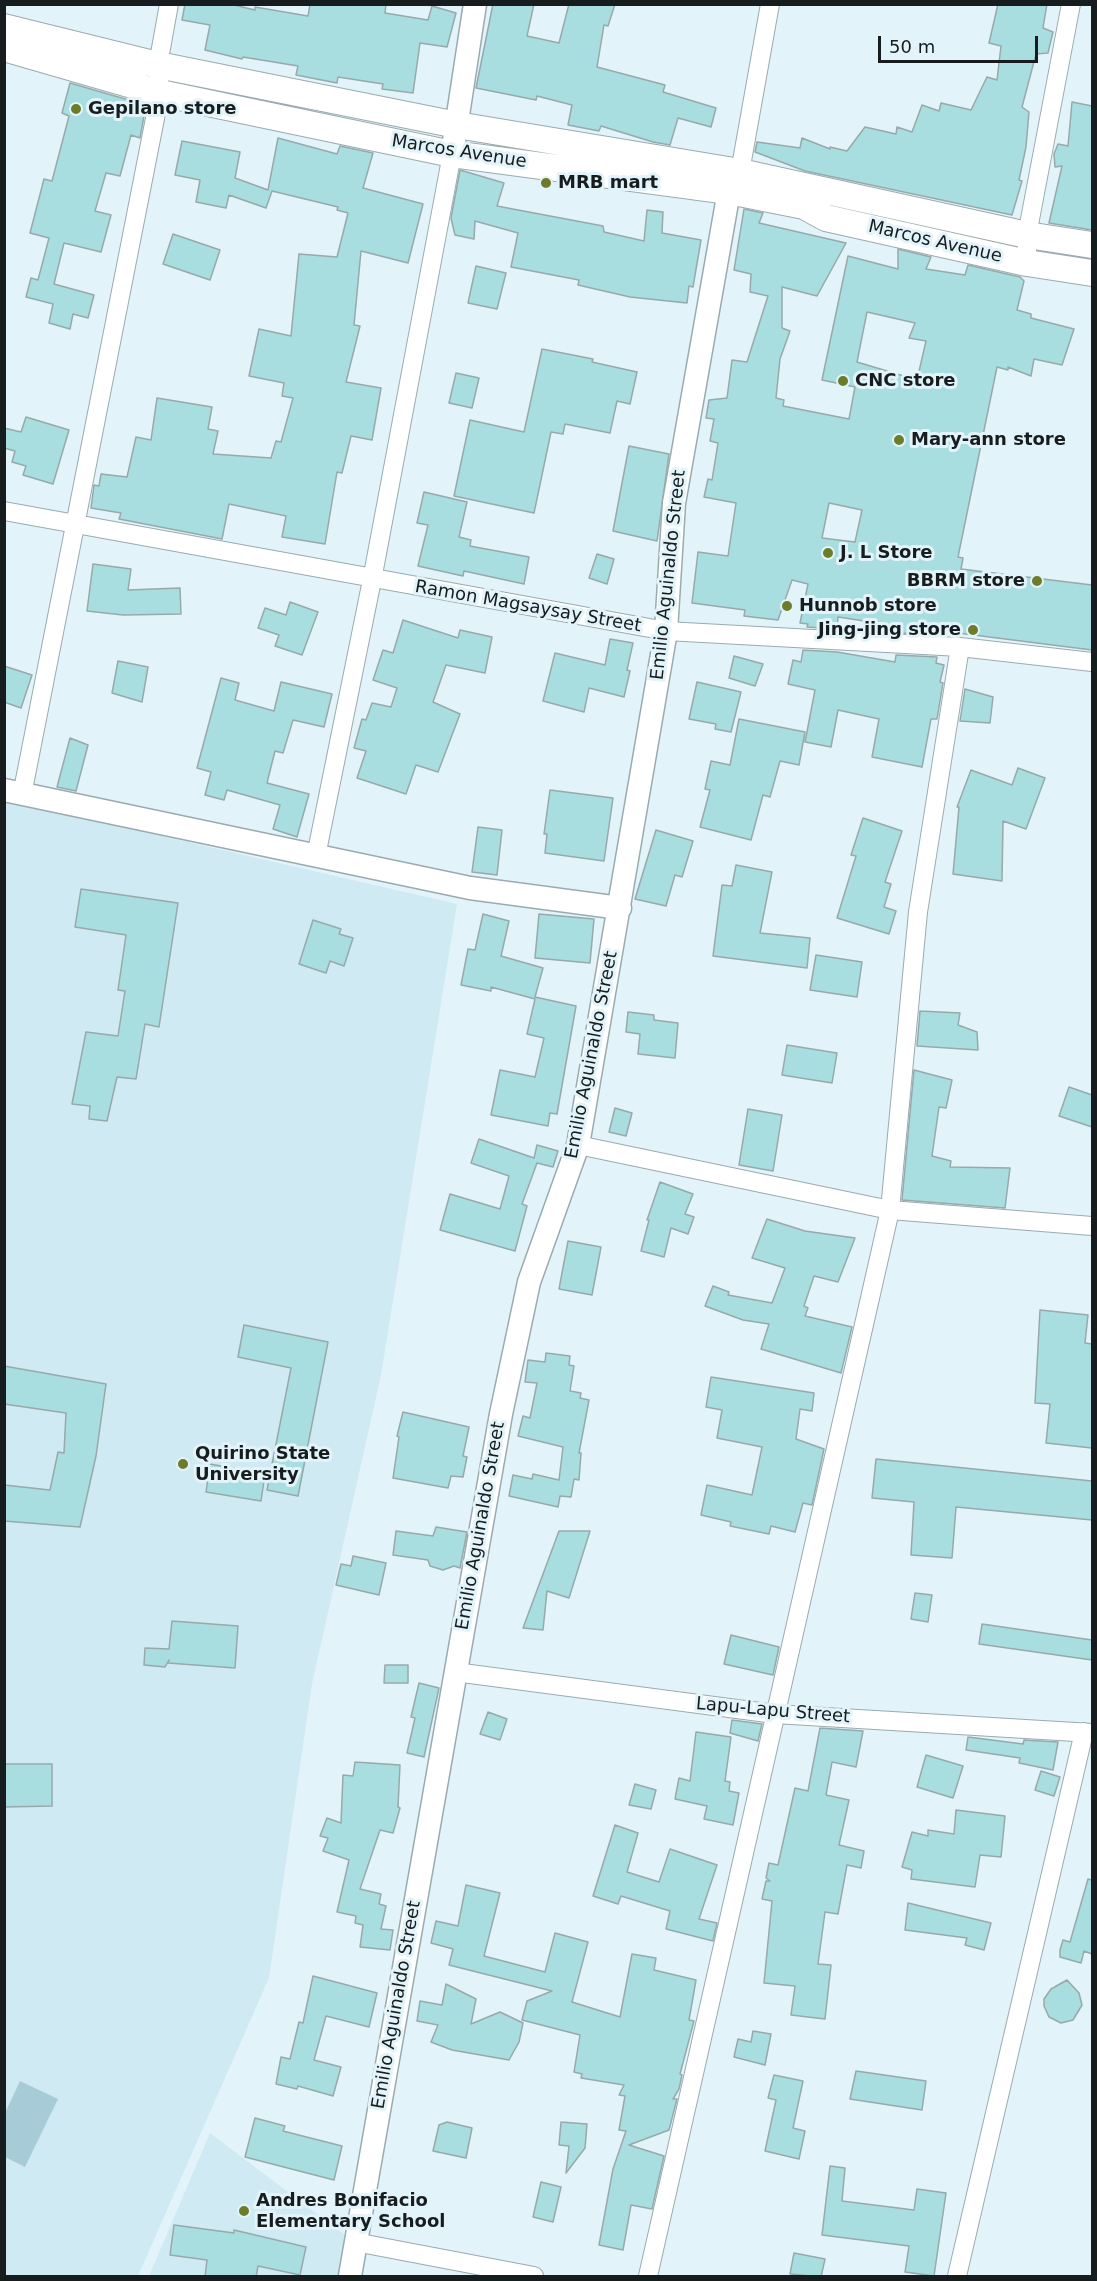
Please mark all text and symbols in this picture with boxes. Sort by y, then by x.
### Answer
scale bar [881,24,1042,62]
text: 50 m [889,36,935,57]
place label: Gepilano store [88,98,237,120]
marker: Gepilano store [69,102,83,116]
street label: Marcos Avenue [390,131,528,173]
place label: MRB mart [558,172,658,194]
marker: MRB mart [539,176,553,190]
street label: Marcos Avenue [866,216,1004,268]
place label: CNC store [855,370,956,392]
marker: CNC store [836,374,850,388]
place label: Mary-ann store [911,429,1066,451]
marker: Mary-ann store [892,433,906,447]
street label: Emilio Aguinaldo Street [647,469,691,681]
place label: J. L Store [840,542,933,564]
marker: J. L Store [821,546,835,560]
place label: BBRM store [907,570,1025,592]
marker: BBRM store [1030,574,1044,588]
street label: Ramon Magsaysay Street [413,576,643,638]
place label: Hunnob store [799,595,937,617]
marker: Hunnob store [780,599,794,613]
place label: Jing-jing store [818,619,961,641]
marker: Jing-jing store [966,623,980,637]
street label: Emilio Aguinaldo Street [561,949,623,1161]
street label: Emilio Aguinaldo Street [452,1420,510,1632]
place label: Quirino State University [195,1443,330,1486]
marker: Quirino State University [176,1457,190,1471]
street label: Lapu-Lapu Street [695,1693,851,1729]
street label: Emilio Aguinaldo Street [368,1899,426,2111]
place label: Andres Bonifacio Elementary School [256,2190,445,2232]
marker: Andres Bonifacio Elementary School [237,2204,251,2218]

